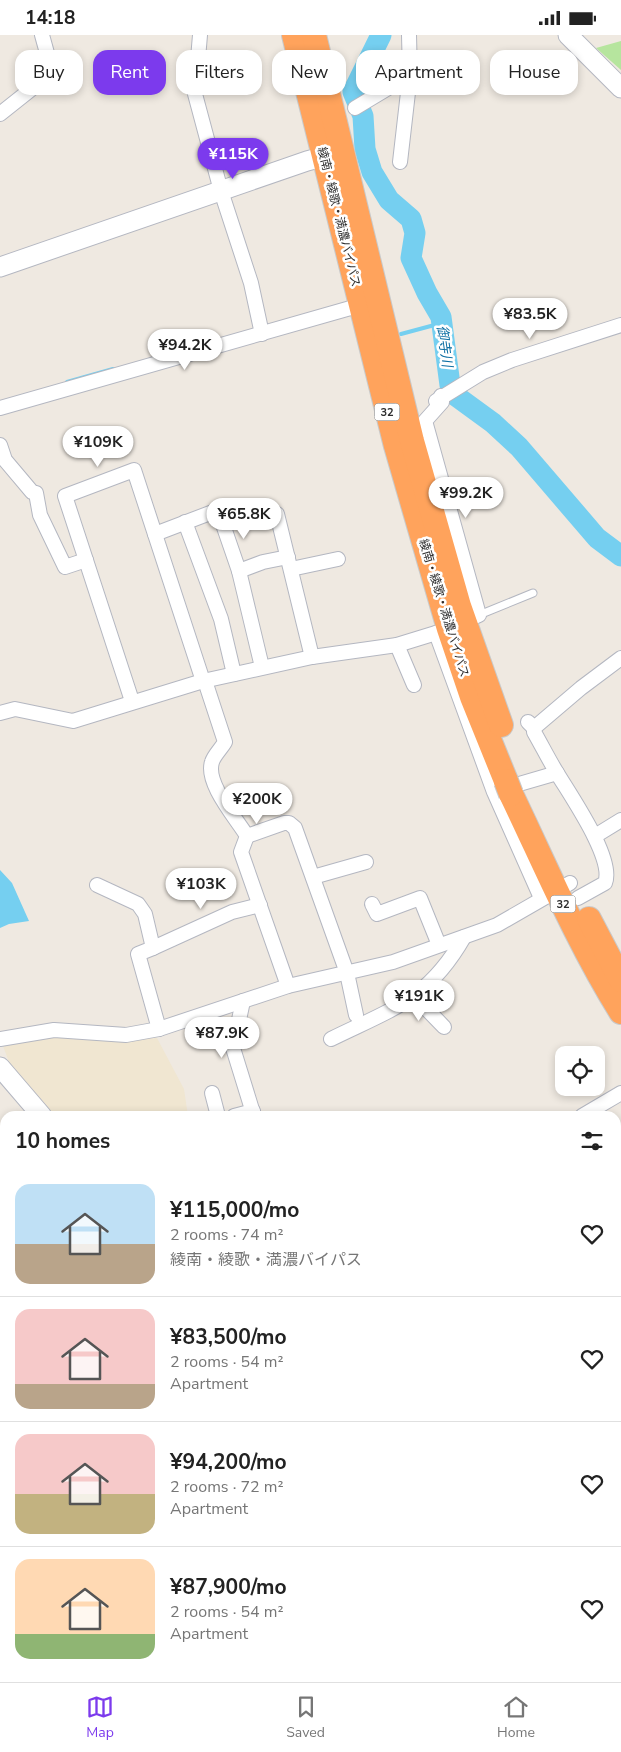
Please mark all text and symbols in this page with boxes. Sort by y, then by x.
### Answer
text: 14:18 [25,5,75,31]
chip: Buy [15,50,83,95]
chip: Rent [93,50,166,95]
chip: Filters [176,50,262,95]
chip: New [272,50,346,95]
chip: Apartment [356,50,480,95]
chip: House [490,50,578,95]
pin: ¥115K [198,137,268,180]
text: ¥115K [208,143,258,165]
street label: 綾南・綾歌・満濃バイパス [314,145,364,289]
pin: ¥83.5K [489,297,571,340]
text: ¥83.5K [504,303,557,325]
water label: 御寺川 [432,324,457,370]
pin: ¥94.2K [144,329,226,371]
text: ¥94.2K [159,334,212,356]
road number: 32 [374,403,400,421]
pin: ¥109K [63,425,133,468]
text: ¥109K [73,431,123,453]
pin: ¥99.2K [425,477,507,519]
text: ¥99.2K [440,482,493,504]
pin: ¥65.8K [203,497,285,540]
text: ¥65.8K [218,503,271,525]
street label: 綾南・綾歌・満濃バイパス [415,537,473,679]
pin: ¥200K [222,783,292,825]
text: ¥200K [232,788,282,810]
pin: ¥103K [166,867,236,910]
text: ¥103K [176,873,226,895]
road number: 32 [550,896,576,913]
pin: ¥191K [384,979,454,1022]
text: ¥191K [394,985,444,1007]
pin: ¥87.9K [181,1017,263,1059]
text: ¥87.9K [196,1022,249,1044]
map controls [555,1046,605,1096]
button: locate [555,1046,605,1096]
text: 10 homes [15,1127,110,1155]
icon: filters [578,1127,606,1155]
text: ¥115,000/mo [170,1196,299,1224]
icon: home [55,1204,115,1264]
icon: heart [578,1220,606,1248]
text: 2 rooms · 74 m² [170,1224,283,1246]
text: 綾南・綾歌・満濃バイパス [170,1249,362,1271]
text: ¥83,500/mo [170,1323,287,1351]
icon: home [55,1329,115,1389]
icon: heart [578,1345,606,1373]
text: 2 rooms · 54 m² [170,1351,283,1373]
text: Apartment [170,1373,248,1395]
text: ¥94,200/mo [170,1448,287,1476]
icon: home [55,1454,115,1514]
icon: heart [578,1470,606,1498]
text: 2 rooms · 72 m² [170,1476,283,1498]
text: Apartment [170,1498,248,1520]
text: ¥87,900/mo [170,1573,287,1601]
icon: home [55,1579,115,1639]
icon: heart [578,1595,606,1623]
text: 2 rooms · 54 m² [170,1601,283,1623]
text: Apartment [170,1623,248,1645]
tab: Map [86,1693,114,1742]
tab: Saved [286,1693,325,1742]
tab: Home [497,1693,535,1742]

